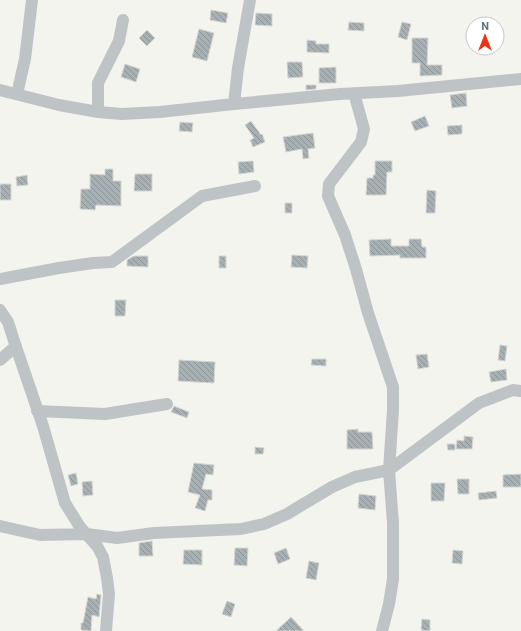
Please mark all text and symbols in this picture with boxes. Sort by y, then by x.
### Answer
north arrow [465,16,505,56]
text: N [481,20,489,33]

